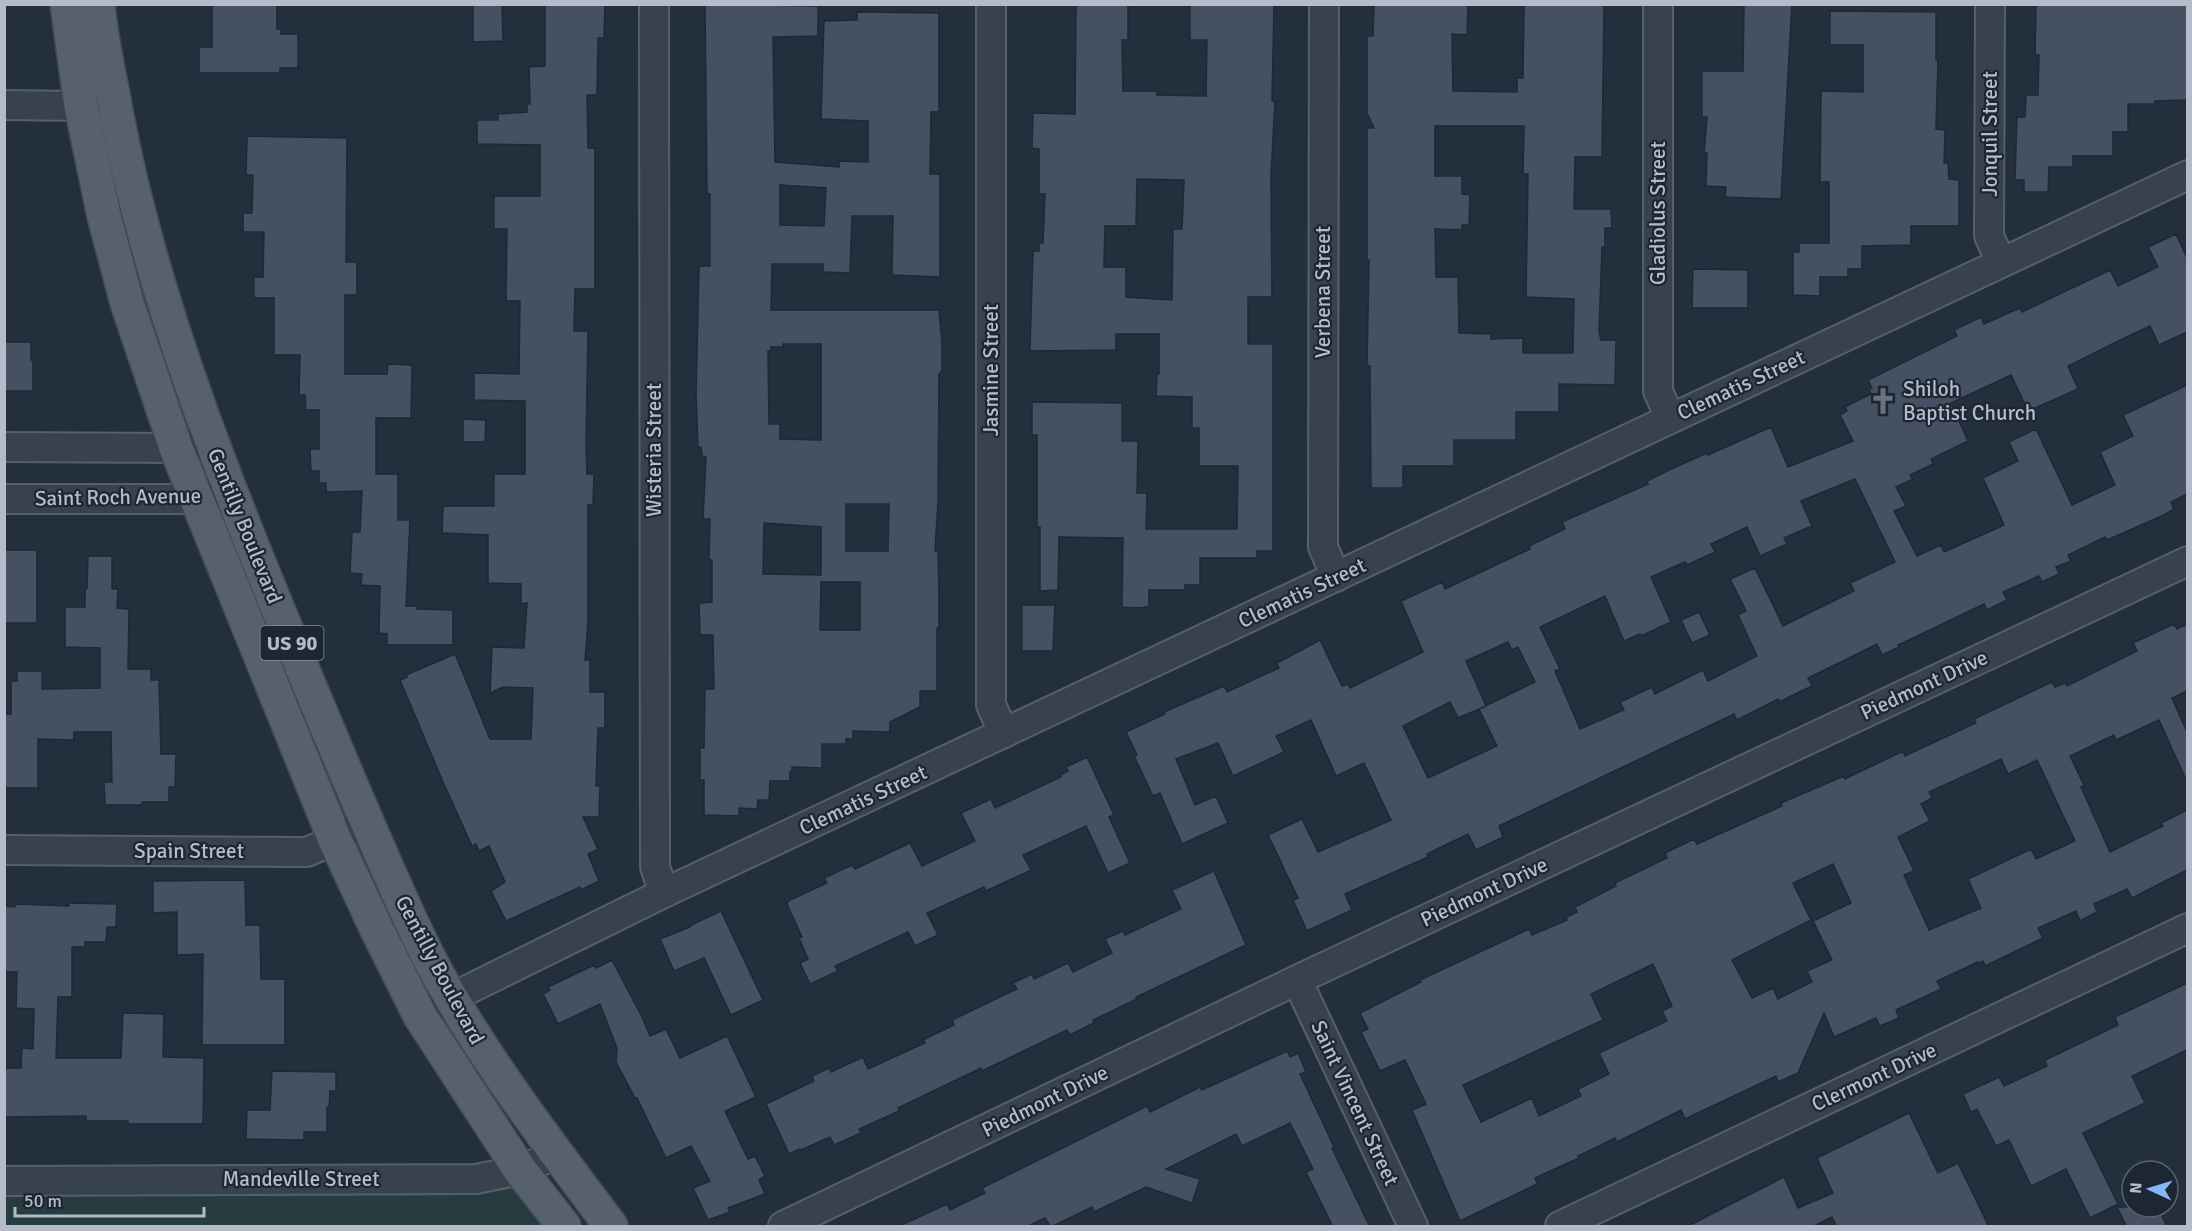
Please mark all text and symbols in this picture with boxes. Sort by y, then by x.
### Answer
street label: Jonquil Street [1977,71,2003,197]
street label: Gladiolus Street [1645,141,1671,285]
street label: Verbena Street [1310,226,1336,358]
street label: Jasmine Street [978,304,1004,436]
street label: Clematis Street [1673,344,1809,426]
place label: Shiloh Baptist Church [1903,376,2036,426]
street label: Wisteria Street [641,383,667,517]
church icon: Shiloh Baptist Church [1868,386,1898,416]
street label: Gentilly Boulevard [202,445,288,607]
street label: Saint Roch Avenue [35,483,201,511]
street label: Clematis Street [1234,552,1370,634]
road number: US 90 [260,626,324,660]
street label: Piedmont Drive [1856,644,1992,726]
street label: Clematis Street [795,759,931,841]
street label: Spain Street [134,838,244,864]
street label: Piedmont Drive [1416,851,1552,933]
street label: Gentilly Boulevard [390,891,490,1049]
street label: Saint Vincent Street [1305,1016,1405,1190]
street label: Clermont Drive [1807,1037,1941,1117]
street label: Piedmont Drive [978,1059,1112,1143]
north arrow [2120,1159,2180,1219]
street label: Mandeville Street [222,1166,380,1192]
scale bar [15,1180,204,1218]
text: N [2126,1182,2146,1194]
text: 50 m [24,1190,62,1212]

